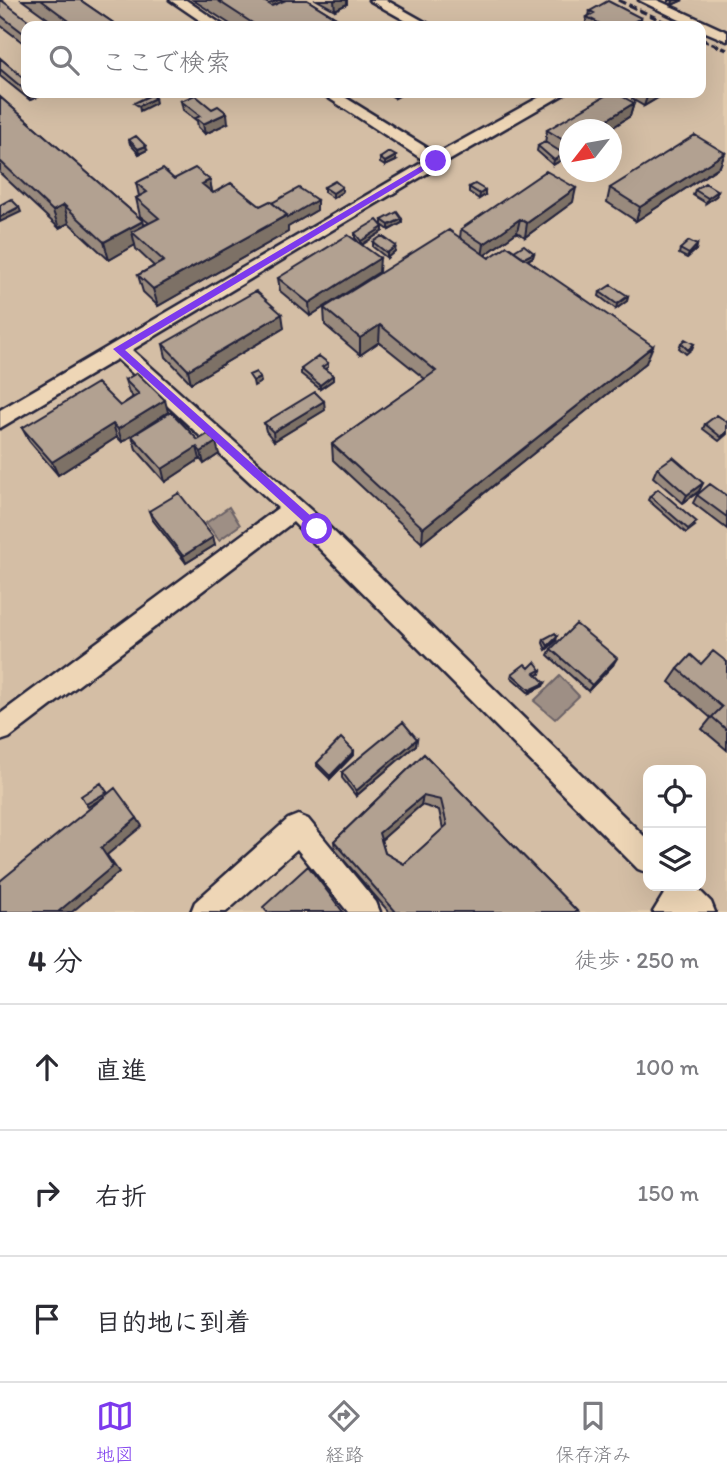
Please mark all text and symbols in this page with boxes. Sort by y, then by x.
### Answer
search box [21,21,706,98]
icon: search [45,41,83,79]
text: ここで検索 [101,46,231,78]
north arrow [559,119,622,182]
route end [420,145,451,176]
route start [301,513,332,544]
map controls [643,765,706,891]
button: locate [643,765,706,828]
button: layers [643,828,706,891]
text: 4 分 [28,942,83,979]
text: 徒歩 · 250 m [574,946,699,974]
icon: ahead [28,1048,66,1086]
text: 100 m [635,1053,699,1081]
text: 直進 [95,1054,147,1086]
icon: right [28,1174,66,1212]
text: 150 m [638,1179,699,1207]
text: 右折 [95,1180,147,1212]
icon: arrive [28,1300,66,1338]
text: 目的地に到着 [95,1306,251,1338]
tab: 地図 [96,1397,134,1466]
tab: 経路 [325,1397,363,1466]
tab: 保存済み [555,1397,631,1466]

